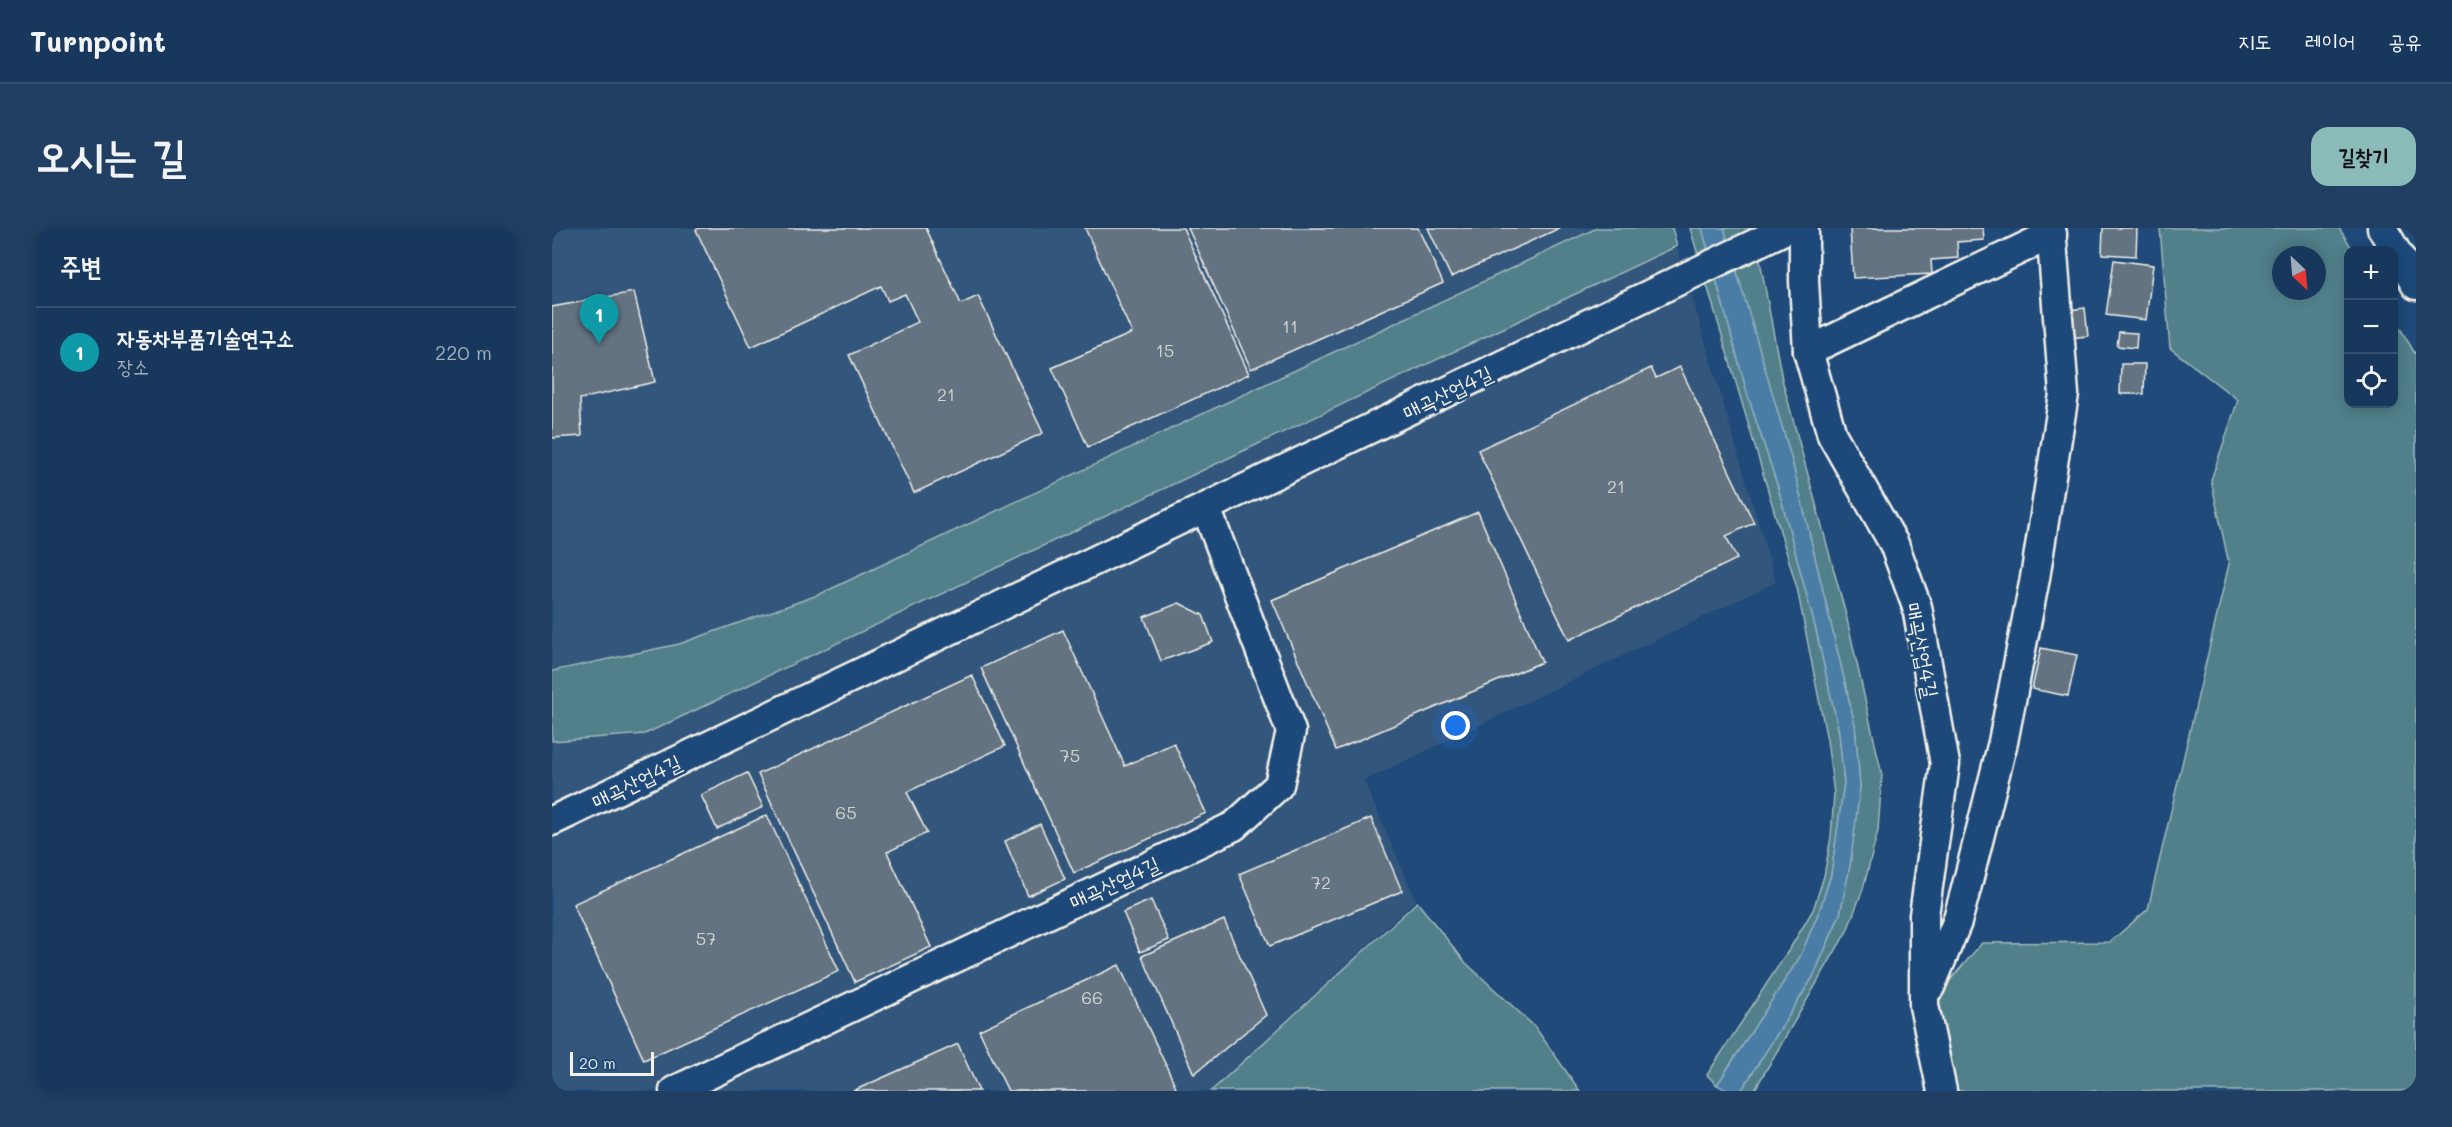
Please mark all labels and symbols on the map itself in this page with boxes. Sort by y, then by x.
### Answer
north arrow [2272,246,2326,300]
pin: 1 [580,294,618,344]
house number: 11 [1282,314,1298,338]
house number: 15 [1156,338,1174,362]
street label: 매곡산업4길 [1398,359,1497,425]
house number: 21 [937,382,955,406]
house number: 21 [1607,474,1625,498]
street label: 매곡산업4길 [1901,600,1946,700]
your location [1441,711,1470,740]
house number: 75 [1060,743,1080,767]
street label: 매곡산업4길 [587,748,686,814]
house number: 65 [835,800,857,824]
street label: 매곡산업4길 [1064,849,1164,915]
house number: 72 [1311,870,1331,894]
house number: 57 [696,926,716,950]
house number: 66 [1081,985,1103,1009]
scale bar [570,1049,654,1076]

